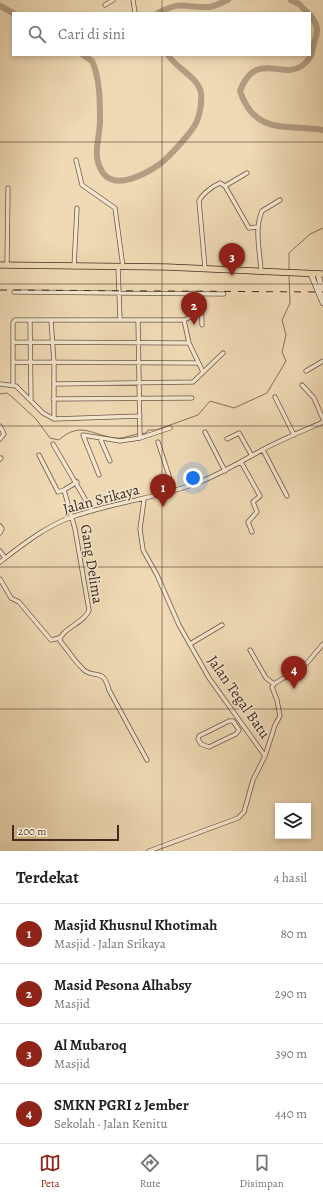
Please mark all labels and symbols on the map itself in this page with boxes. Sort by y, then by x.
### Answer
pin: 3 [219,243,245,276]
pin: 2 [181,292,207,325]
your location [183,468,203,488]
pin: 1 [150,474,176,507]
street label: Jalan Srikaya [61,479,141,519]
street label: Gang Delima [76,523,108,605]
street label: Jalan Tegal Batu [203,651,276,743]
pin: 4 [281,656,307,689]
scale bar [12,823,119,842]

